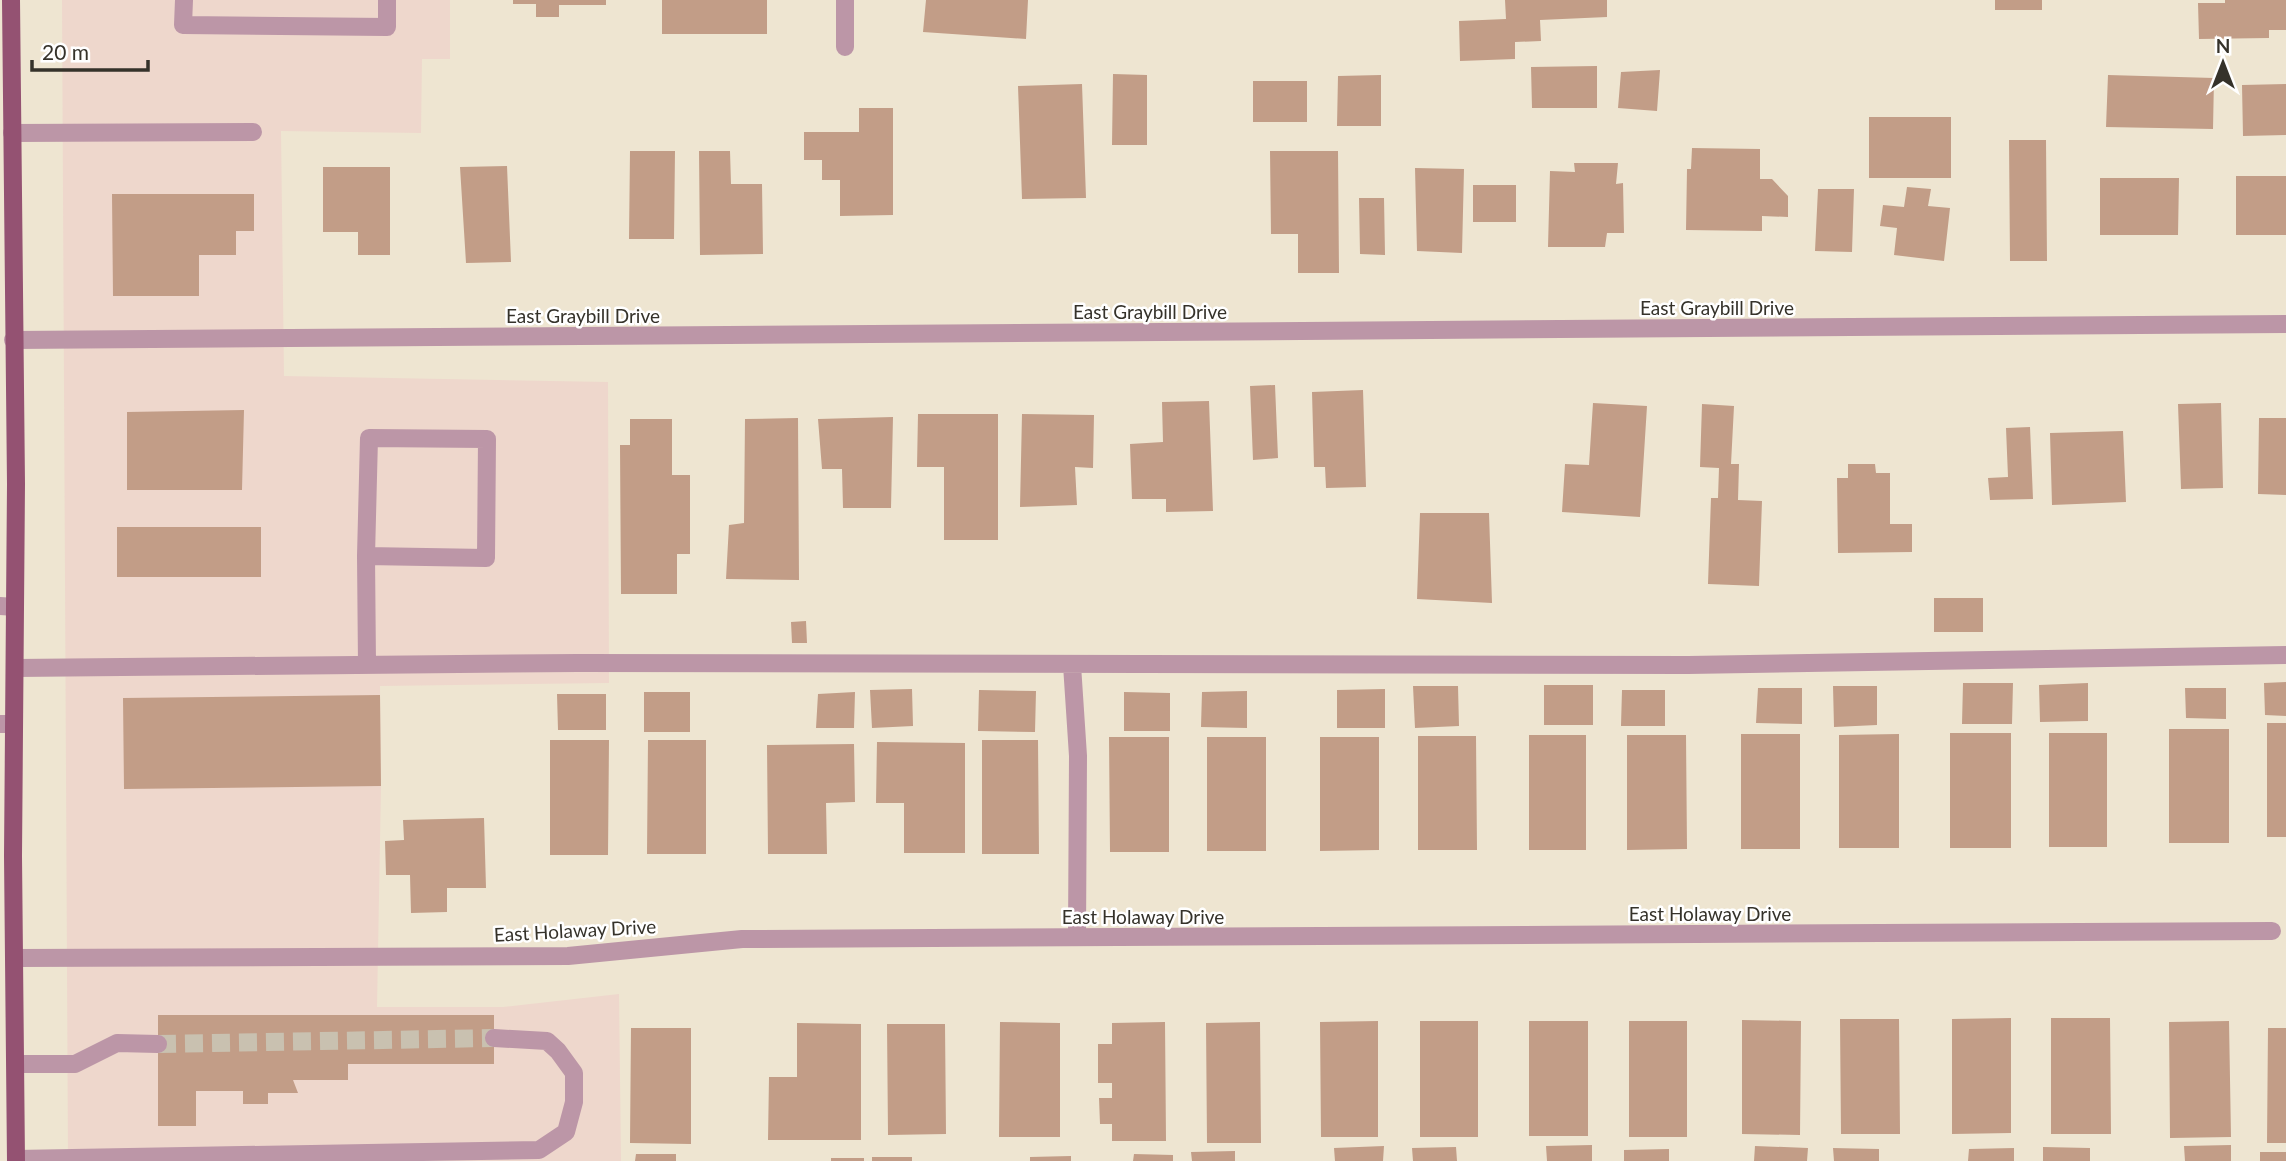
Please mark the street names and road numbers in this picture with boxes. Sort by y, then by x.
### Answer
street label: East Graybill Drive [1640,296,1794,319]
street label: East Graybill Drive [1073,300,1227,323]
street label: East Graybill Drive [506,304,660,327]
street label: East Holaway Drive [1629,902,1791,925]
street label: East Holaway Drive [1062,905,1224,928]
street label: East Holaway Drive [493,914,657,946]

